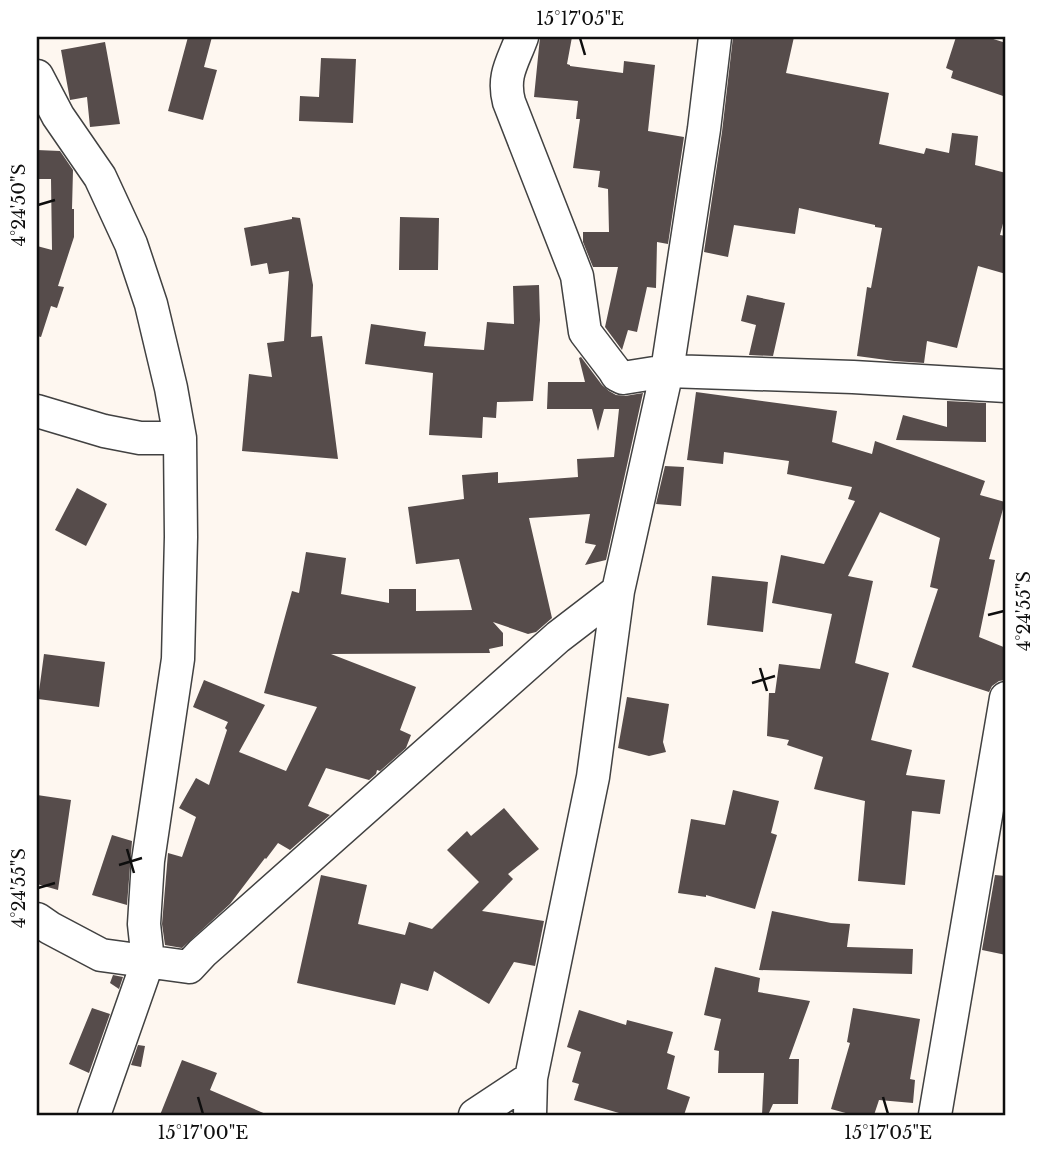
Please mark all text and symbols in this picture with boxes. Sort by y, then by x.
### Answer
text: 15°17'05"E [536,8,624,30]
text: 4°24'50"S [8,164,30,246]
text: 4°24'55"S [1013,571,1035,651]
text: 4°24'55"S [8,848,30,928]
text: 15°17'00"E [158,1122,248,1144]
text: 15°17'05"E [844,1122,932,1144]

